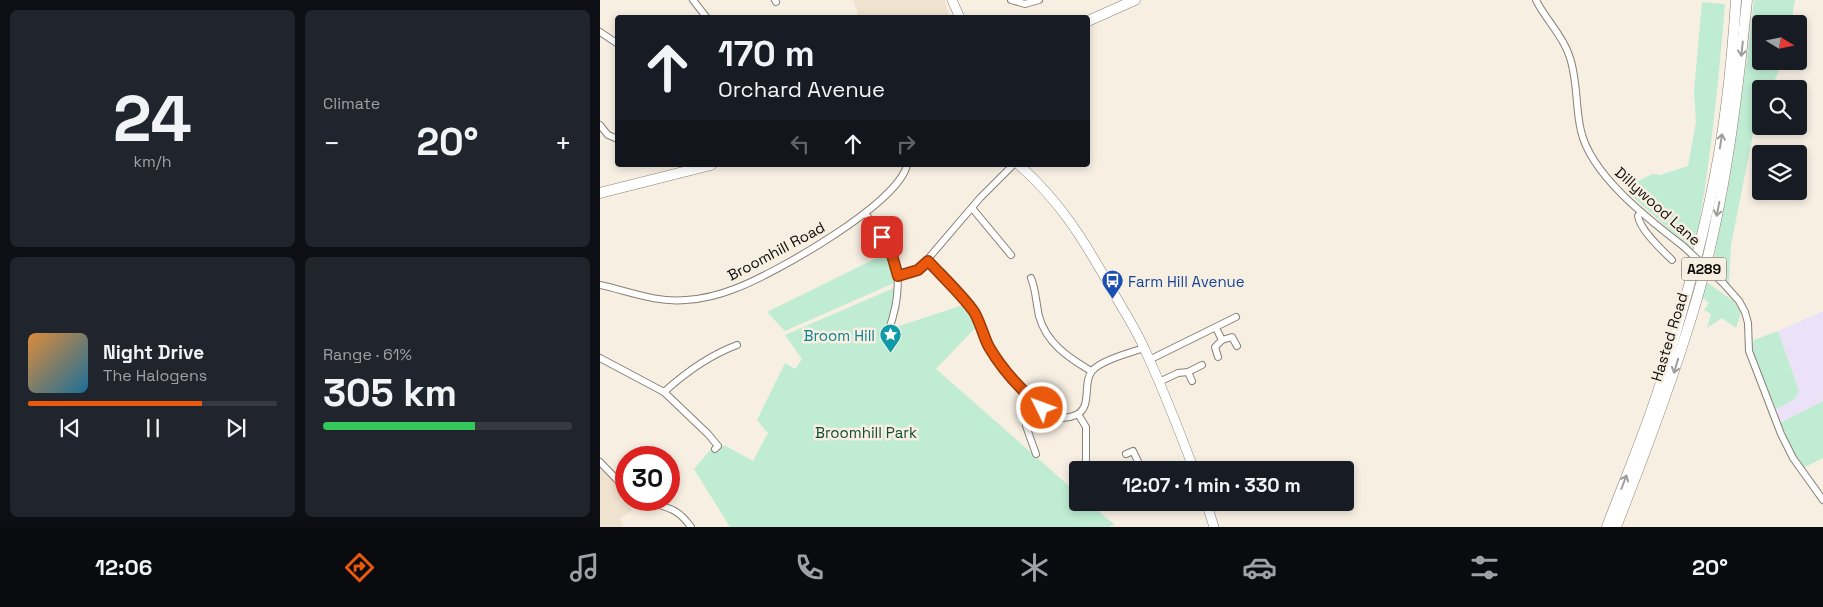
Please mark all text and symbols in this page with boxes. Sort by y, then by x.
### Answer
north arrow [1752,15,1808,70]
map controls [1752,15,1807,200]
text: 170 m [718,32,815,76]
icon: ahead [635,35,700,100]
one-way arrow [1737,40,1747,56]
text: Orchard Avenue [718,75,885,103]
text: 24 [113,77,192,160]
button: search [1752,80,1807,135]
text: Climate [323,93,380,114]
text: 20° [416,118,479,166]
text: − [323,125,340,161]
text: + [555,125,572,161]
icon: left [786,130,814,158]
icon: ahead [839,130,867,158]
icon: right [892,130,920,158]
one-way arrow [1716,133,1726,149]
button: layers [1752,145,1807,200]
text: km/h [133,151,172,172]
street label: Dillywood Lane [1611,162,1705,250]
one-way arrow [1713,201,1722,217]
pin [861,216,903,258]
street label: Broomhill Road [724,217,828,285]
icon: arrive [868,223,896,251]
road number: A289 [1682,258,1726,280]
bus stop icon: Farm Hill Avenue [1100,269,1124,300]
place label: Farm Hill Avenue [1128,272,1245,291]
street label: Hasted Road [1646,290,1692,384]
place icon: Broom Hill [879,323,903,354]
place label: Broom Hill [804,326,875,345]
text: Night Drive [103,340,204,365]
text: Range · 61% [323,344,412,365]
one-way arrow [1671,358,1680,373]
text: The Halogens [103,365,207,386]
text: 305 km [323,369,457,417]
position arrow [1015,381,1067,433]
icon: previous [56,414,84,442]
icon: pause [139,414,167,442]
icon: next [222,414,250,442]
park label: Broomhill Park [815,423,917,442]
speed limit sign: 30 [615,446,680,511]
text: 12:07 · 1 min · 330 m [1122,473,1301,498]
one-way arrow [1620,474,1629,490]
icon: directions [342,550,377,585]
icon: music [567,550,602,585]
icon: phone [792,550,827,585]
icon: climate [1017,550,1052,585]
icon: car [1242,550,1277,585]
icon: filters [1467,550,1502,585]
text: 12:06 [95,553,152,581]
text: 20° [1692,553,1728,581]

